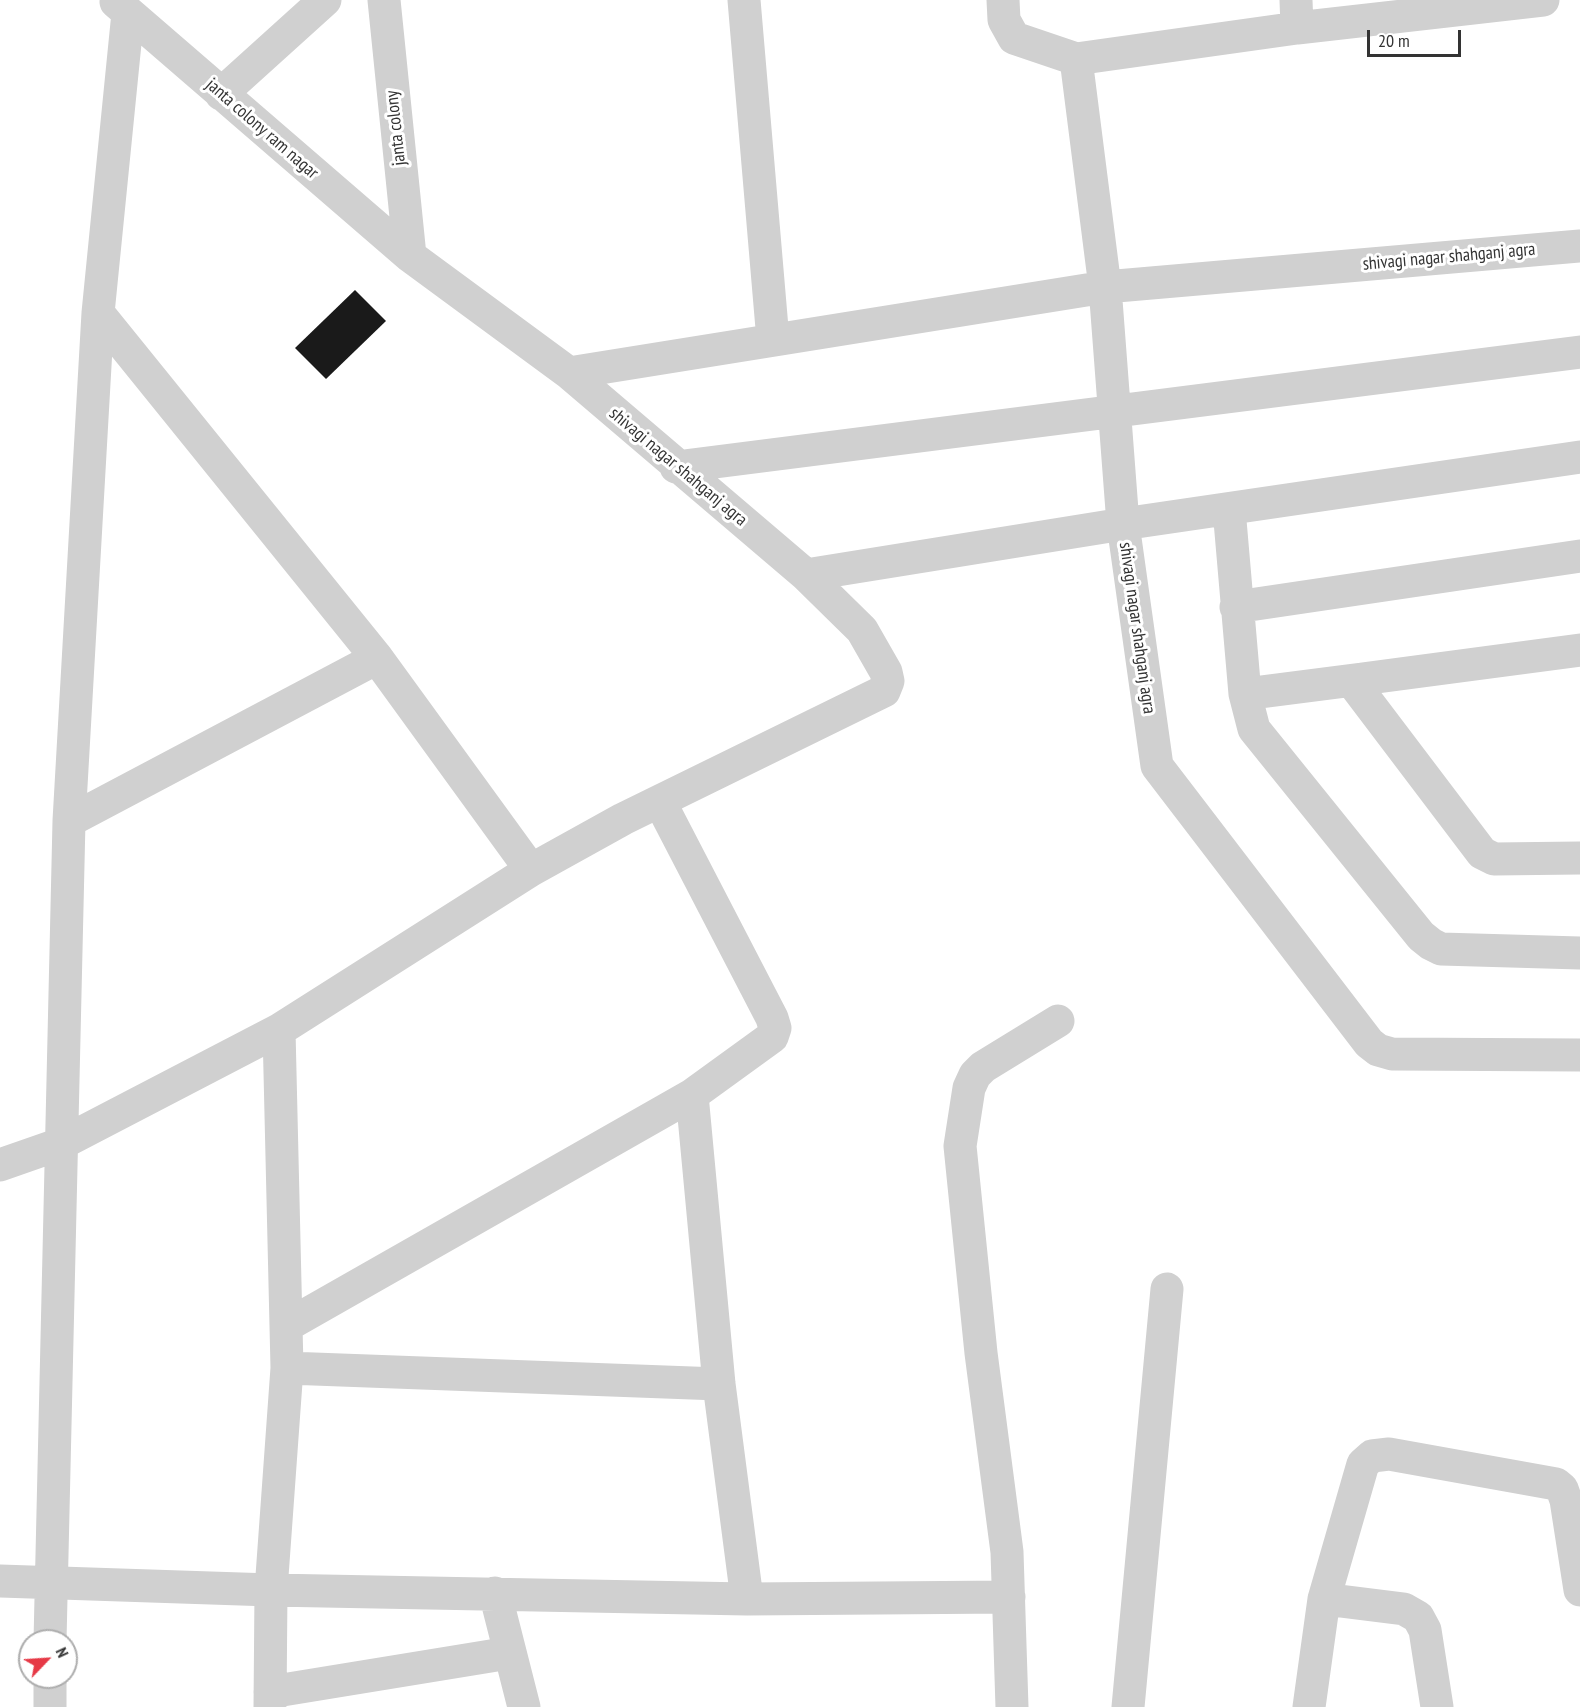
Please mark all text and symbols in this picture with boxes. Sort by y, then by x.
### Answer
scale bar [1370,18,1464,56]
text: 20 m [1378,29,1410,52]
street label: janta colony ram nagar [201,74,323,184]
street label: janta colony [381,89,411,167]
street label: shivagi nagar shahganj agra [1362,239,1536,275]
street label: shivagi nagar shahganj agra [605,403,751,531]
street label: shivagi nagar shahganj agra [1114,541,1160,715]
north arrow [18,1629,78,1689]
text: N [52,1644,73,1660]

